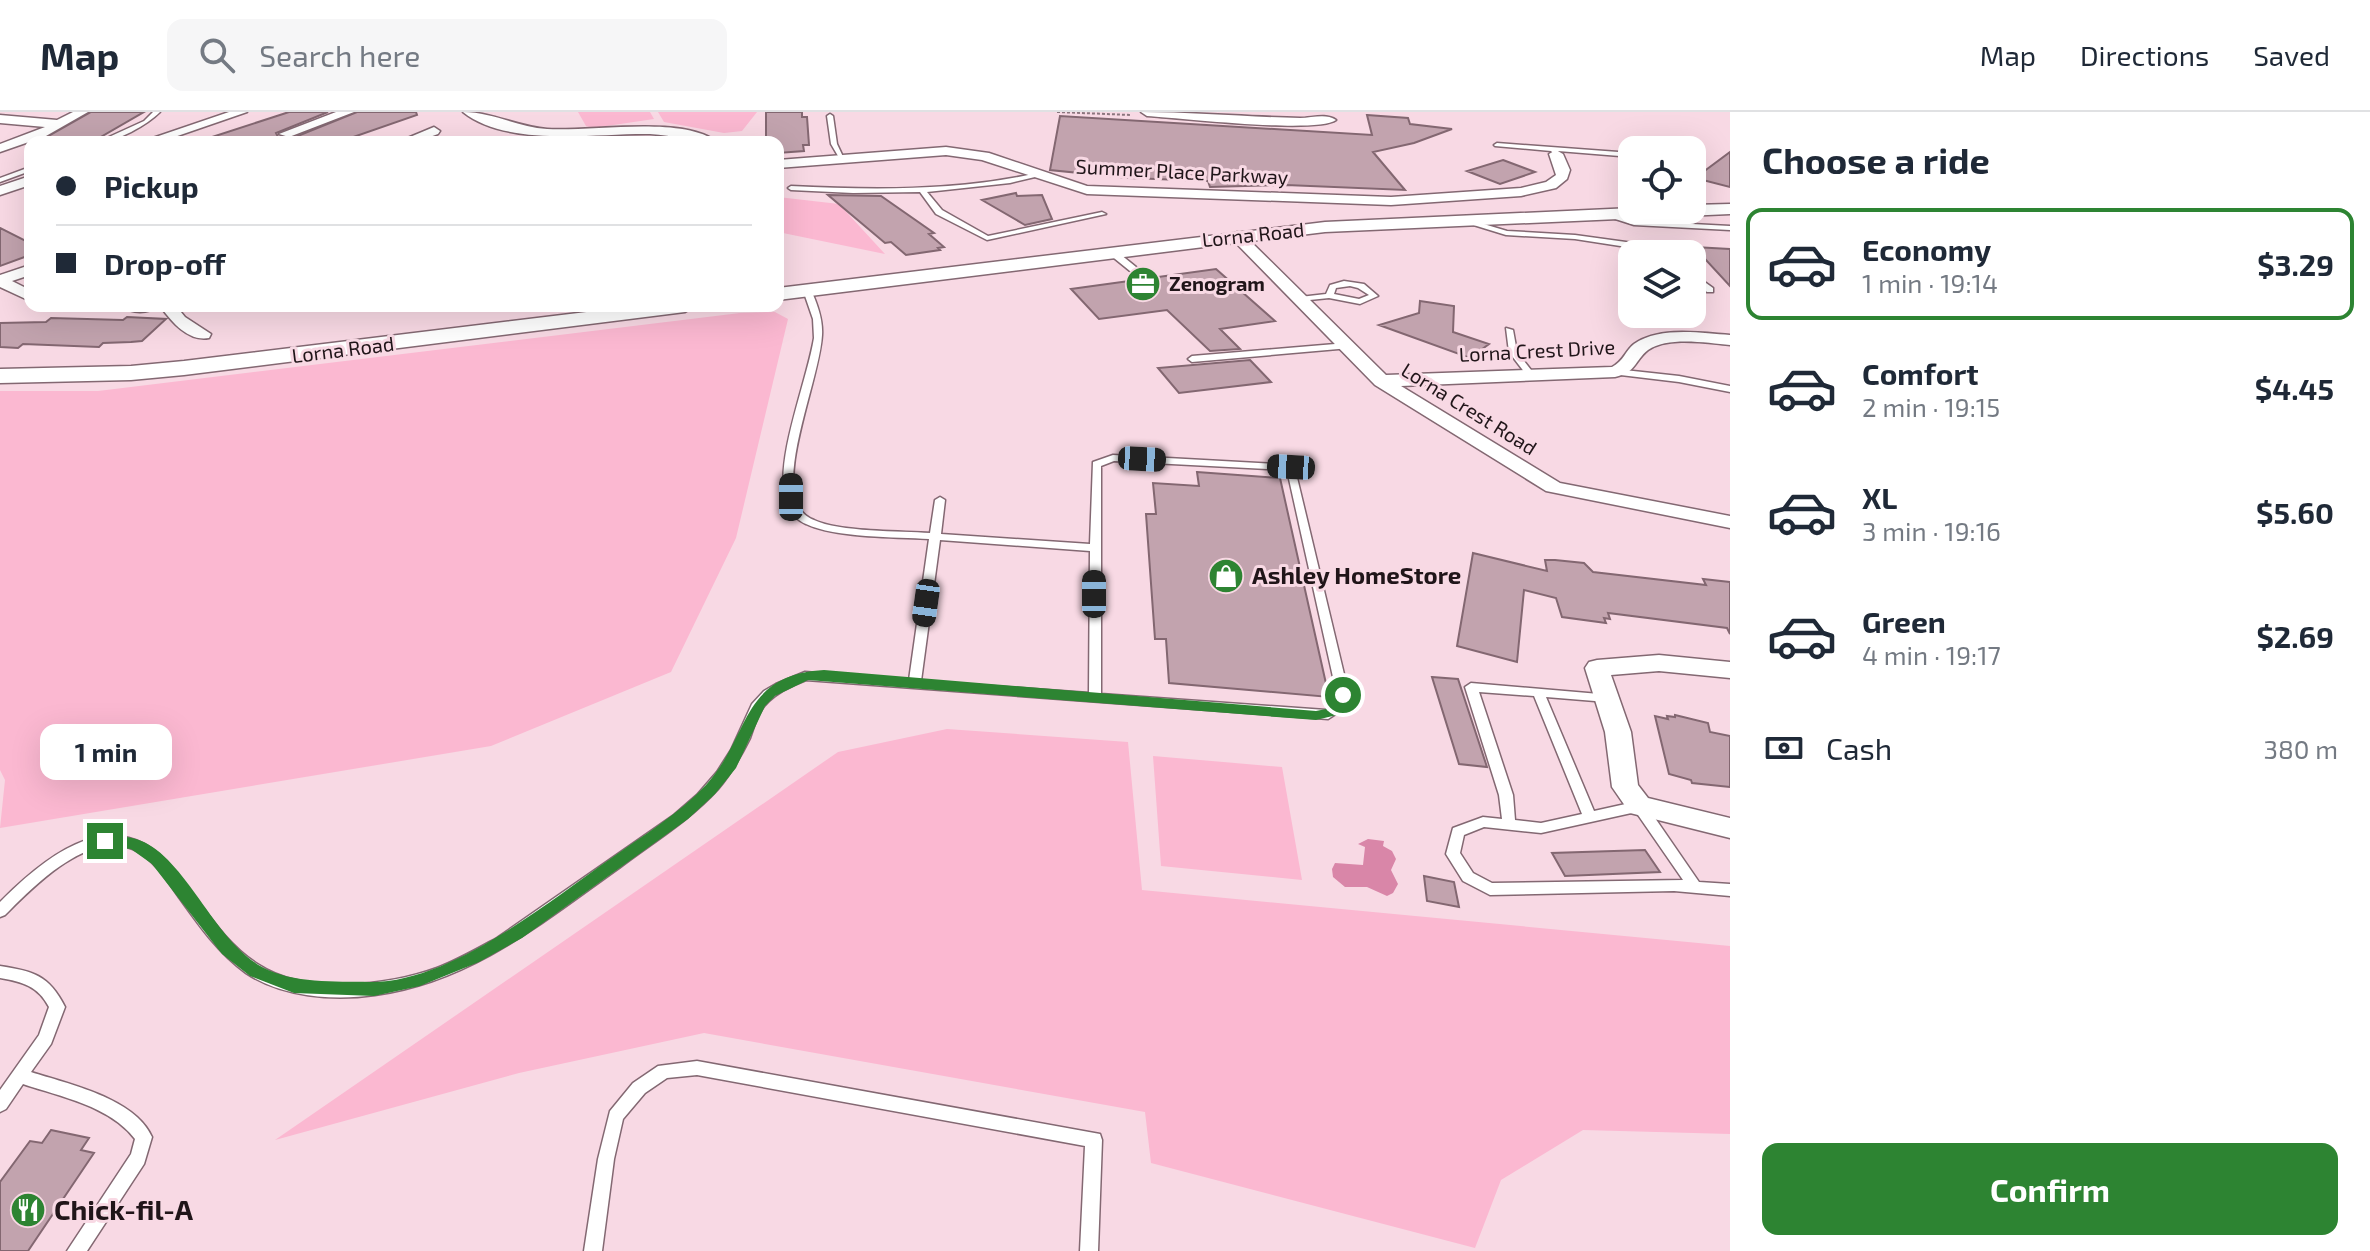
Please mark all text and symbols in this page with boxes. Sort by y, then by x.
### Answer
search box [167,19,727,91]
text: Map [40,32,119,78]
icon: search [195,33,239,77]
text: Search here [259,37,420,73]
text: Map [1980,38,2036,72]
text: Directions [2080,38,2209,72]
text: Saved [2253,38,2330,72]
map controls [1618,136,1706,328]
button: locate [1618,136,1706,224]
text: Choose a ride [1762,138,1990,181]
street label: Summer Place Parkway [1075,153,1289,189]
text: Pickup [104,168,199,204]
street label: Lorna Road [1201,217,1305,251]
icon: car [1766,228,1838,300]
text: Economy [1862,231,1991,267]
button: layers [1618,240,1706,328]
text: Drop-off [104,245,226,281]
text: $3.29 [2257,246,2334,282]
office icon: Zenogram [1124,265,1162,303]
text: 1 min · 19:14 [1862,267,1998,298]
place label: Zenogram [1169,271,1265,295]
street label: Lorna Road [290,331,395,367]
street label: Lorna Crest Drive [1458,334,1616,366]
icon: car [1766,352,1838,424]
text: Comfort [1862,355,1979,391]
street label: Lorna Crest Road [1397,357,1542,459]
text: $4.45 [2255,370,2334,406]
text: 2 min · 19:15 [1862,391,2000,422]
car [1117,446,1167,472]
car [1266,454,1316,480]
car [779,473,803,521]
icon: car [1766,476,1838,548]
text: XL [1862,479,1897,515]
text: $5.60 [2256,494,2334,530]
text: 3 min · 19:16 [1862,515,2001,546]
shop icon: Ashley HomeStore [1207,557,1245,595]
place label: Ashley HomeStore [1252,560,1461,589]
car [1082,570,1106,618]
car [911,578,941,628]
icon: car [1766,600,1838,672]
text: Green [1862,603,1946,639]
text: $2.69 [2256,618,2334,654]
text: 4 min · 19:17 [1862,639,2001,670]
route start [1325,677,1361,713]
callout: 1 min [39,725,171,781]
icon: cash [1762,726,1806,770]
text: Cash [1826,730,1892,766]
text: 380 m [2264,733,2338,764]
text: 1 min [75,736,137,767]
route end [87,823,123,859]
button: Confirm [1762,1143,2338,1235]
restaurant icon: Chick-fil-A [9,1191,47,1229]
place label: Chick-fil-A [54,1192,194,1226]

